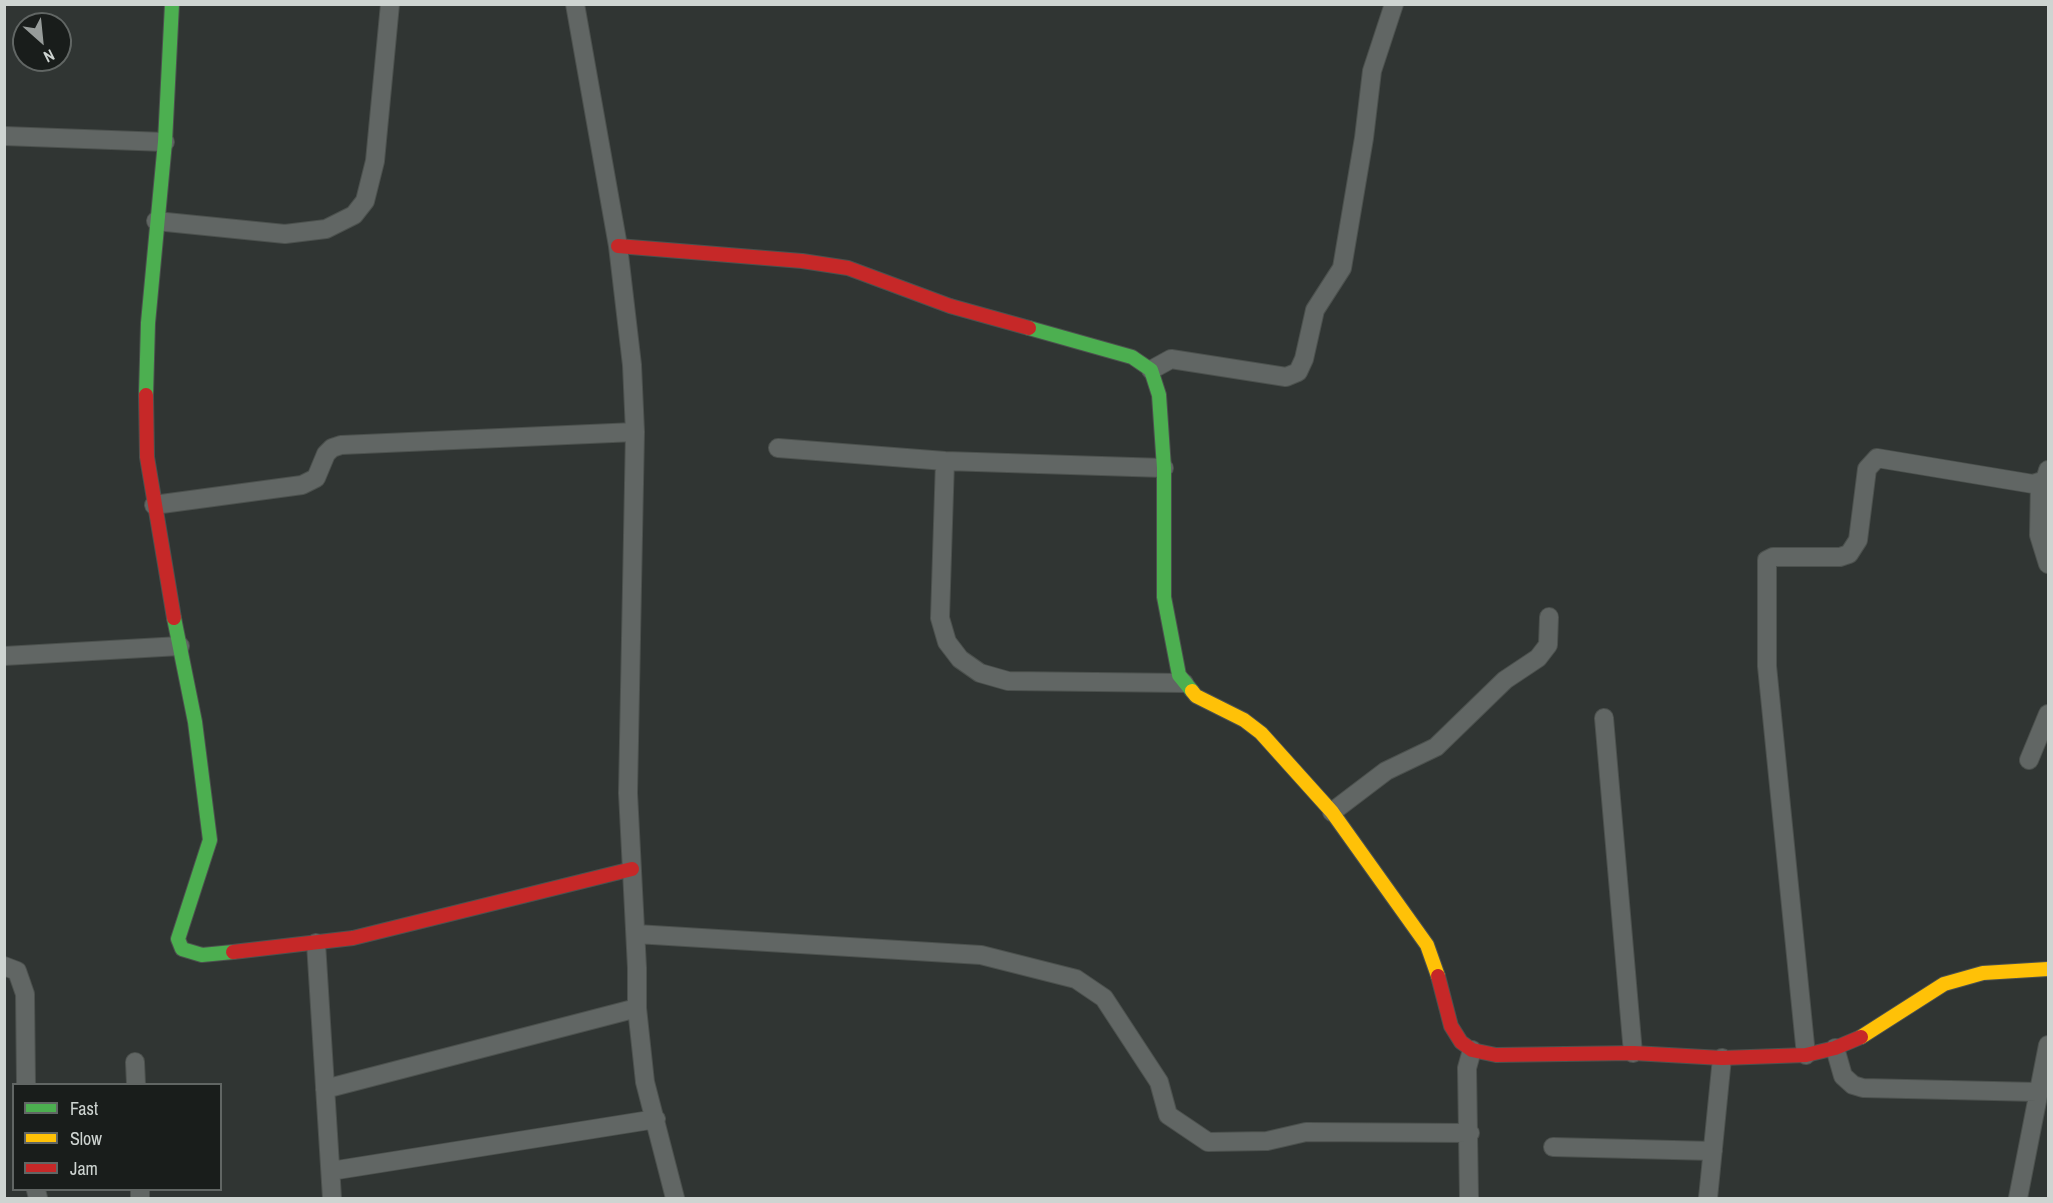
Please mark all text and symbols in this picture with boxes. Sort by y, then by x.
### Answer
north arrow [12,12,72,72]
text: N [40,44,58,68]
legend [12,1083,222,1191]
text: Fast [70,1096,98,1121]
text: Slow [70,1126,102,1151]
text: Jam [70,1156,98,1181]

